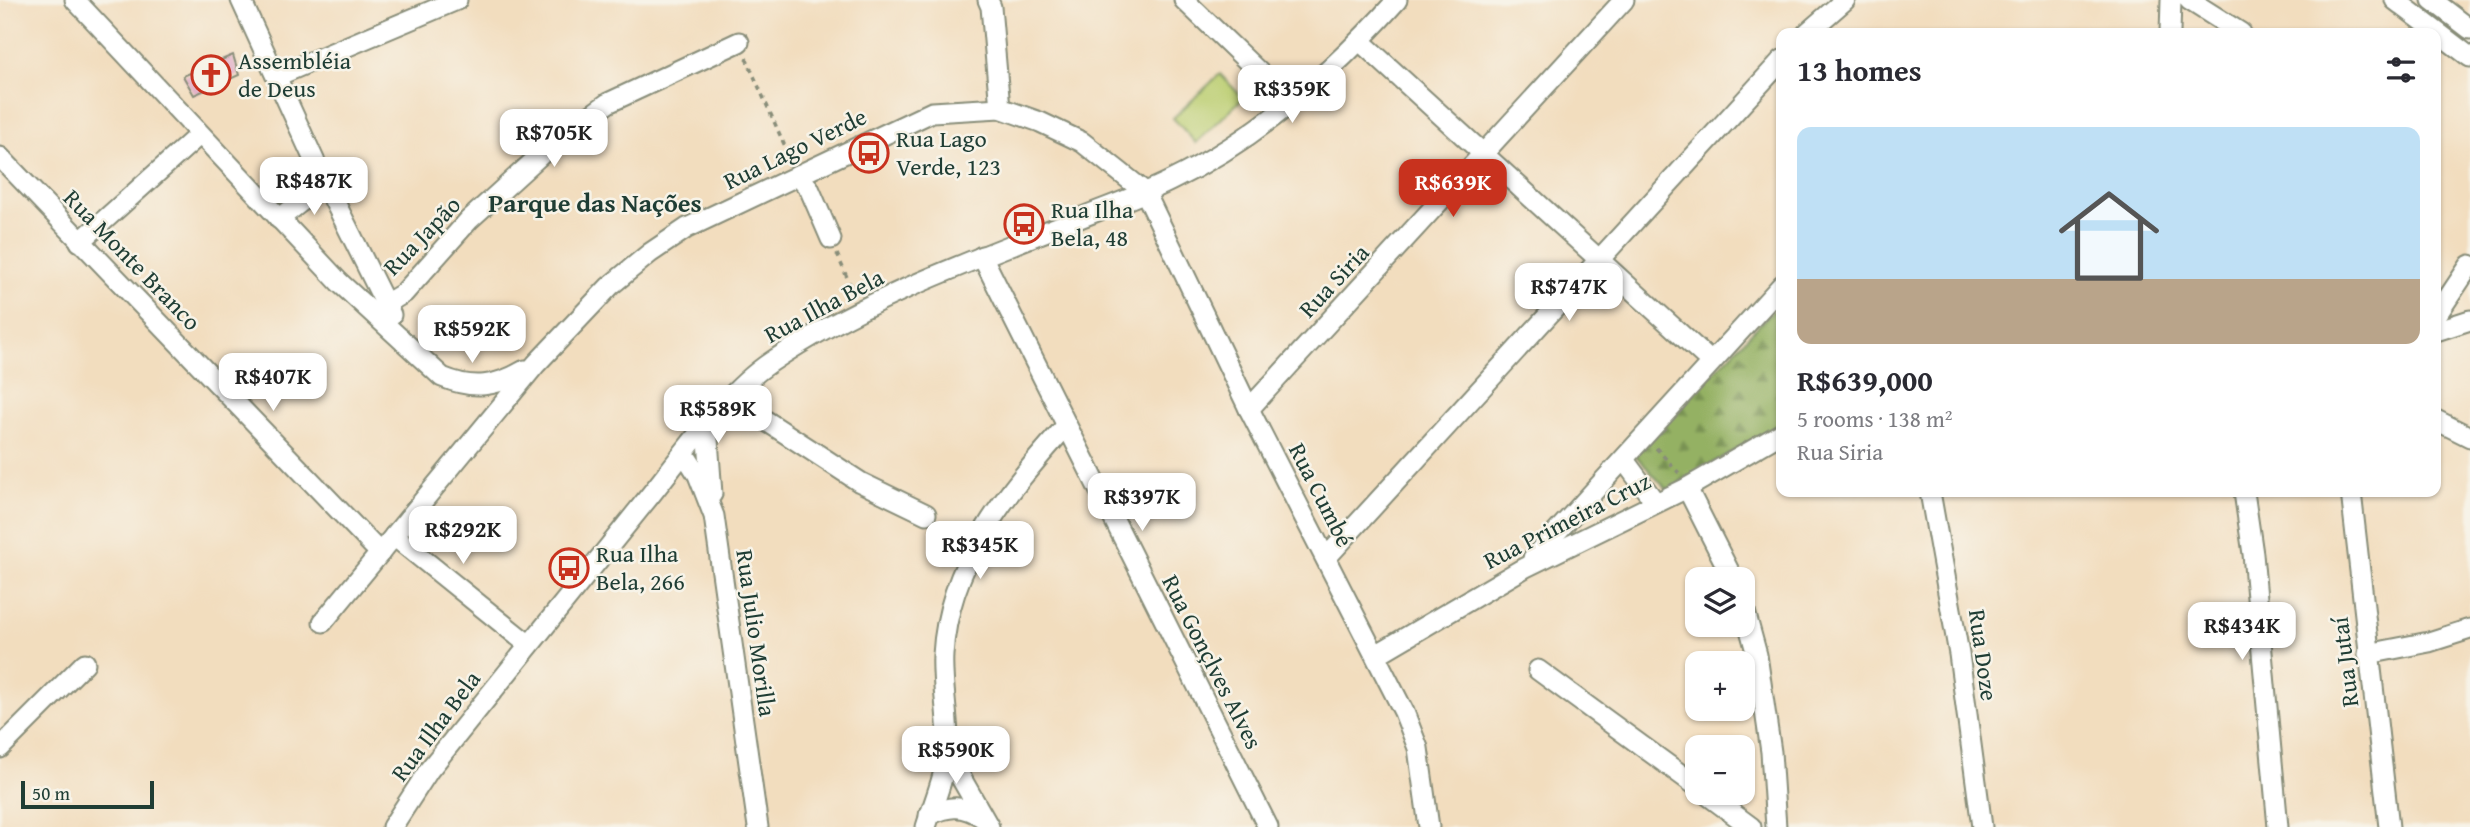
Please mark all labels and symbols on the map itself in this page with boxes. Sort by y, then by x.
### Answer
place label: Assembléia de Deus [238,43,352,106]
church icon: Assembléia de Deus [190,54,232,96]
pin: R$359K [1235,66,1349,125]
street label: Rua Lago Verde [717,99,872,198]
pin: R$705K [497,110,611,169]
place label: Rua Lago Verde, 123 [896,121,1001,184]
bus stop icon: Rua Lago Verde, 123 [848,132,890,174]
pin: R$487K [257,158,371,217]
pin: R$639K [1396,160,1510,219]
street label: Rua Monte Branco [56,181,209,338]
district label: Parque das Nações [488,183,702,222]
street label: Rua Japão [375,188,469,283]
place label: Rua Ilha Bela, 48 [1051,192,1134,255]
bus stop icon: Rua Ilha Bela, 48 [1003,203,1045,245]
street label: Rua Siria [1290,235,1378,325]
street label: Rua Ilha Bela [758,259,890,352]
pin: R$747K [1512,264,1626,323]
pin: R$592K [415,306,529,365]
pin: R$407K [216,354,330,413]
pin: R$589K [661,386,775,445]
street label: Rua Cumbé [1280,437,1363,553]
street label: Rua Primeira Cruz [1477,463,1656,578]
pin: R$397K [1085,474,1199,533]
pin: R$292K [406,506,520,566]
pin: R$345K [923,522,1037,581]
place label: Rua Ilha Bela, 266 [596,536,685,599]
bus stop icon: Rua Ilha Bela, 266 [548,547,590,589]
street label: Rua Julio Morilla [727,547,786,719]
street label: Rua Gonçlves Alves [1153,568,1272,755]
pin: R$434K [2185,602,2299,662]
street label: Rua Doze [1960,607,2007,703]
street label: Rua Jutaí [2321,614,2367,709]
street label: Rua Ilha Bela [382,662,489,788]
pin: R$590K [899,726,1013,786]
scale bar [21,778,154,810]

